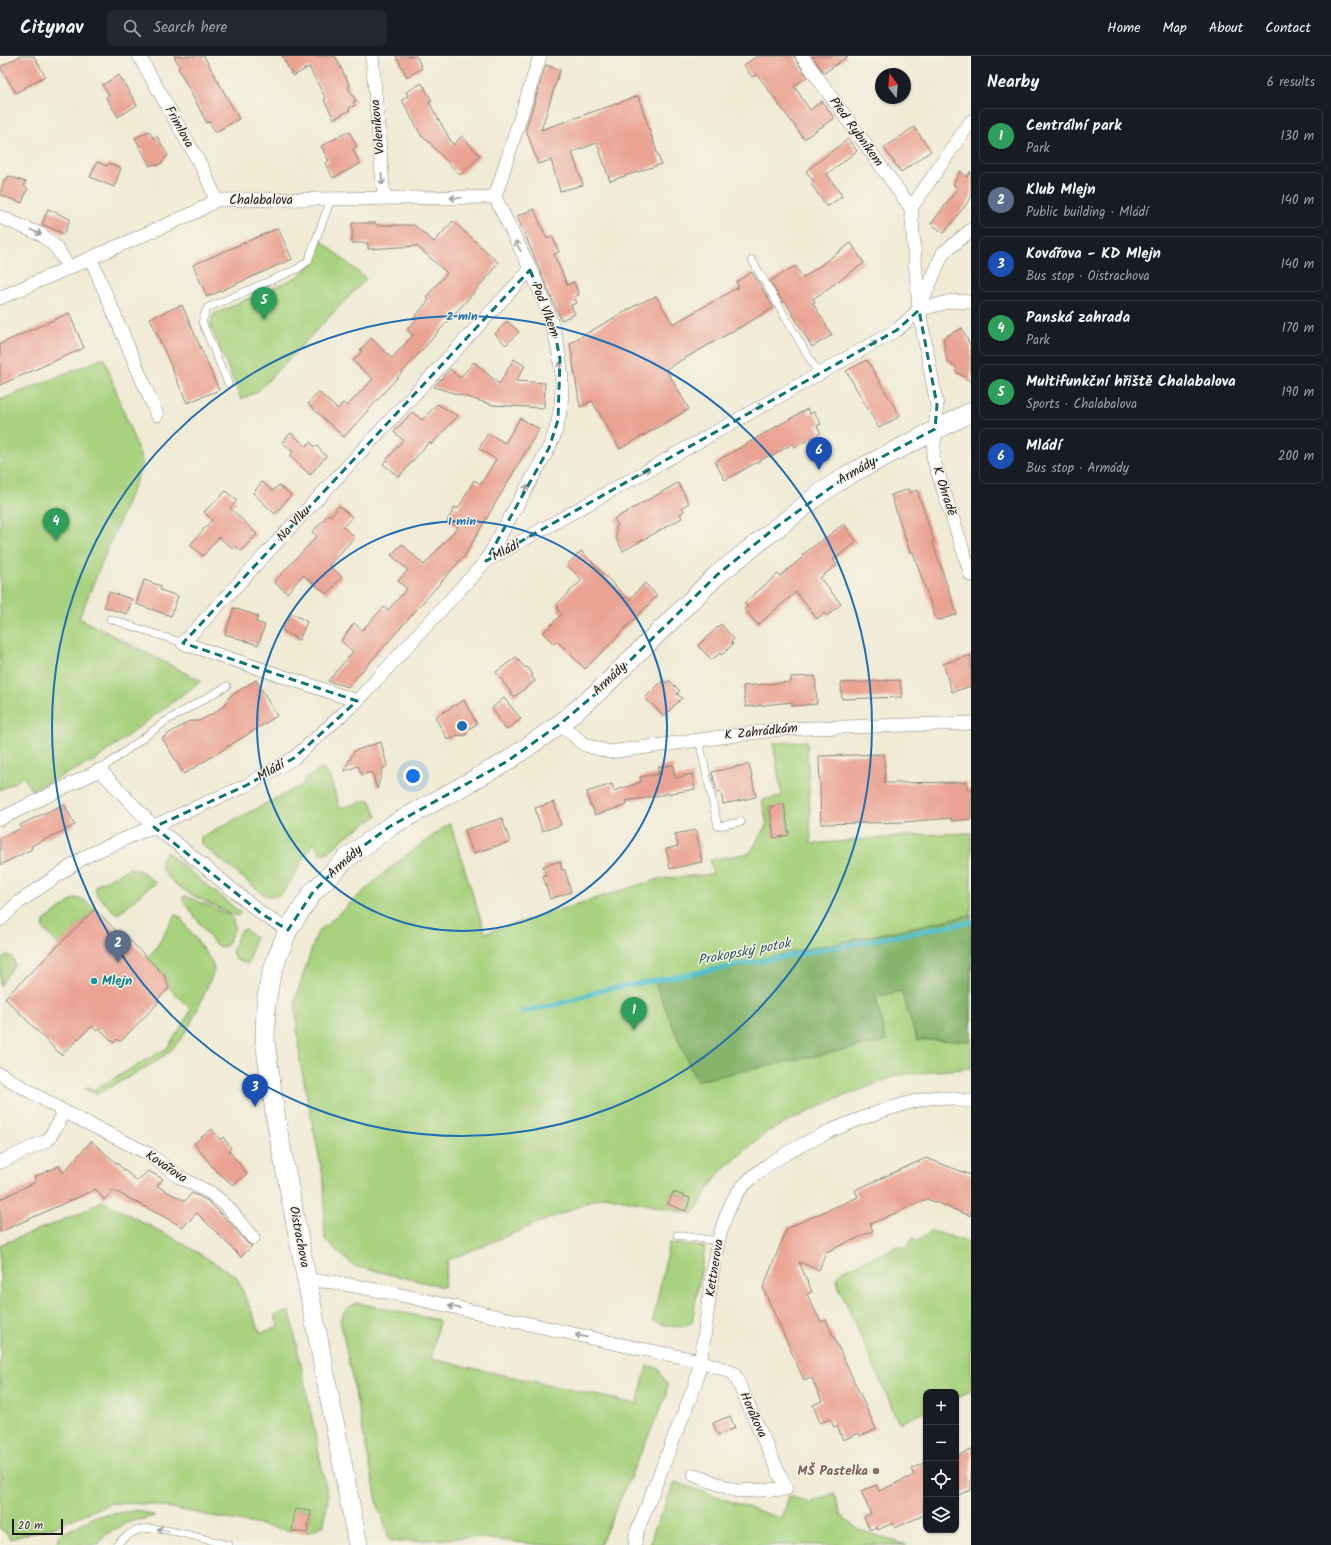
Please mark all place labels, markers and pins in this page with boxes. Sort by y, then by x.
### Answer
pin: 5 [251,287,277,320]
pin: 6 [806,437,832,470]
pin: 4 [43,508,69,541]
centre of rings [455,719,469,733]
pin: 2 [105,930,131,963]
place label: Mlejn [102,971,132,992]
marker: Mlejn [89,976,99,986]
pin: 1 [621,997,647,1030]
pin: 3 [242,1074,268,1107]
place label: MŠ Pastelka [798,1461,868,1482]
marker: MŠ Pastelka [871,1466,881,1476]

